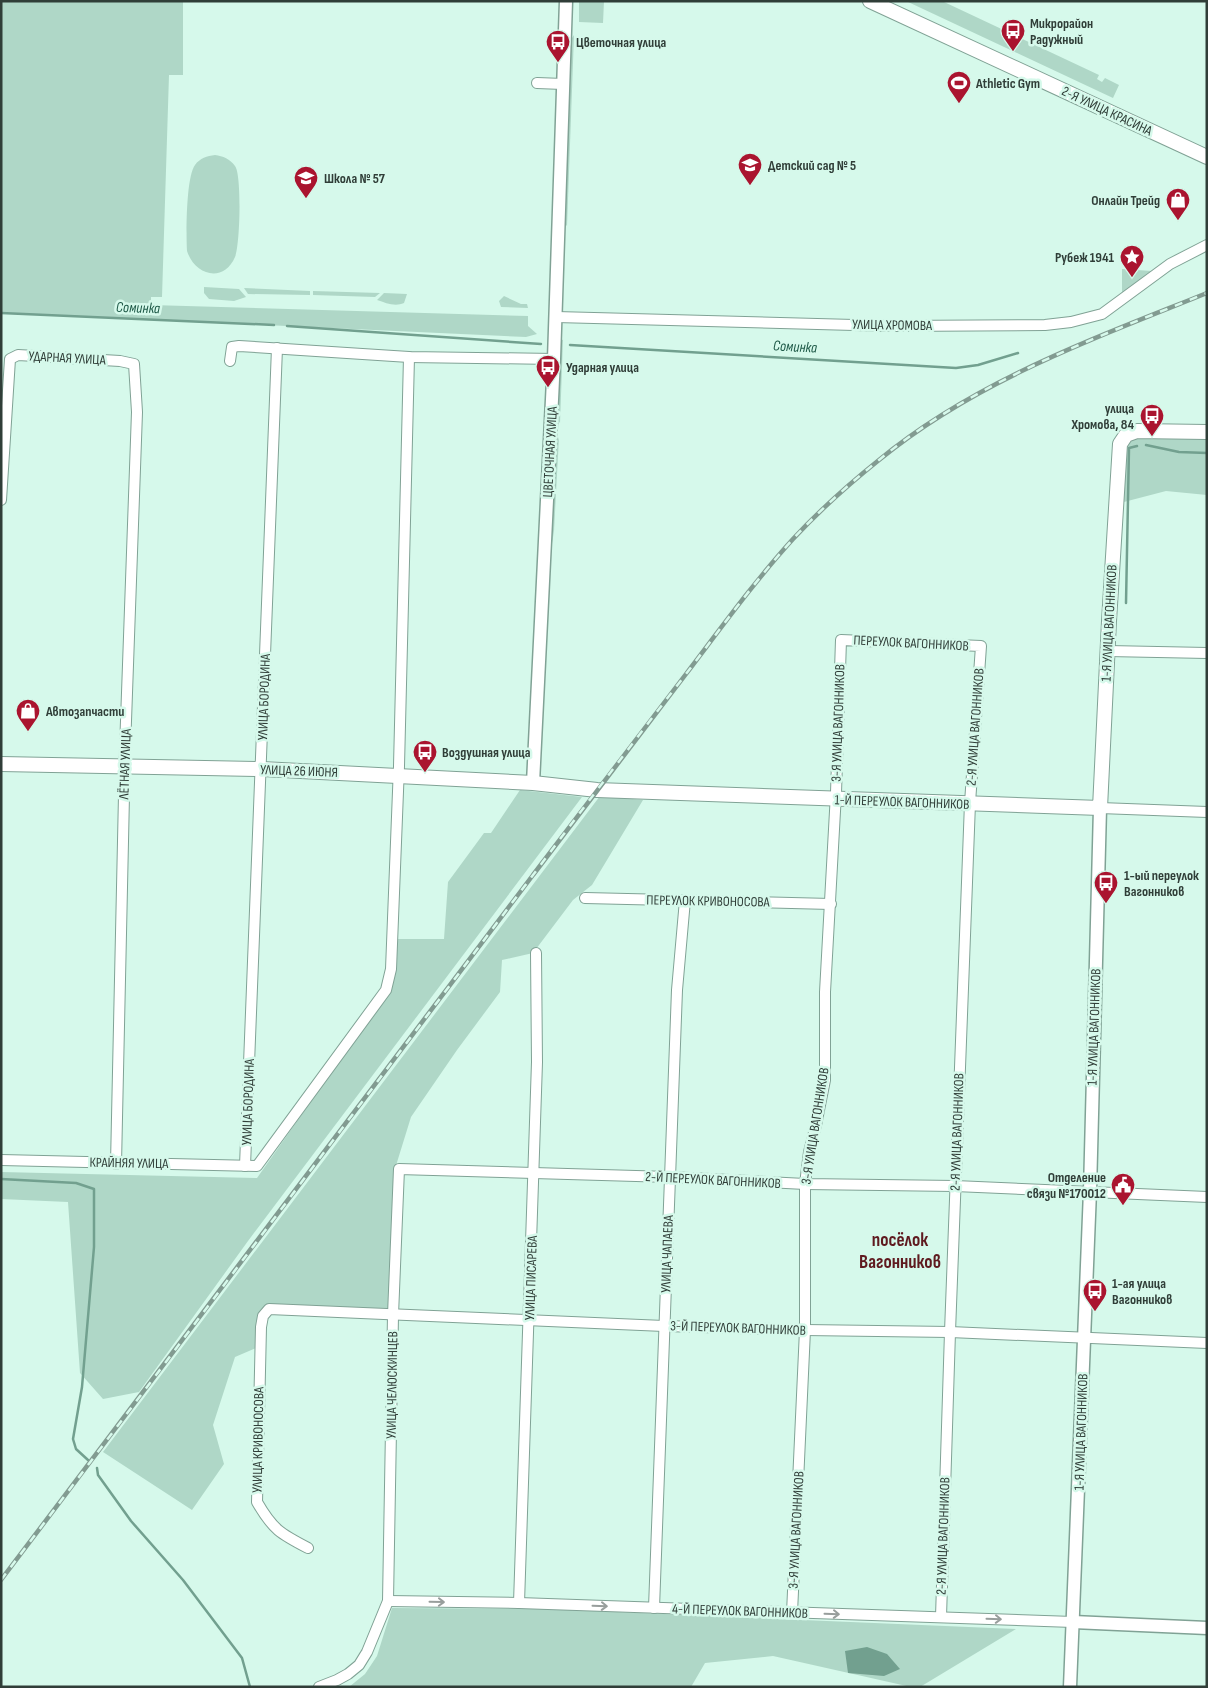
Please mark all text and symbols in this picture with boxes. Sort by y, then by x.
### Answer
place label: Микрорайон Радужный [1030,15,1093,48]
bus stop icon: Микрорайон Радужный [1000,18,1026,52]
bus stop icon: Цветочная улица [545,29,571,63]
place label: Цветочная улица [576,34,667,51]
sports icon: Athletic Gym [946,70,972,104]
place label: Athletic Gym [975,75,1040,92]
street label: 2-Я УЛИЦА КРАСИНА [1059,83,1156,140]
school or university icon: Детский сад № 5 [737,152,763,186]
place label: Детский сад № 5 [768,157,856,174]
school or university icon: Школа № 57 [293,165,319,199]
place label: Школа № 57 [324,170,386,187]
shop icon: Онлайн Трейд [1165,187,1191,221]
place label: Онлайн Трейд [1091,192,1160,209]
place icon: Рубеж 1941 [1119,244,1145,278]
place label: Рубеж 1941 [1055,249,1114,266]
water label: Соминка [116,298,160,318]
street label: УЛИЦА ХРОМОВА [852,316,933,334]
water label: Соминка [772,336,818,358]
street label: УДАРНАЯ УЛИЦА [28,347,107,369]
bus stop icon: Ударная улица [535,354,561,388]
place label: Ударная улица [566,359,639,376]
place label: улица Хромова, 84 [1070,400,1134,433]
bus stop icon: улица Хромова, 84 [1139,403,1165,437]
street label: ЦВЕТОЧНАЯ УЛИЦА [539,405,561,498]
street label: 1-Я УЛИЦА ВАГОННИКОВ [1097,564,1121,682]
street label: ПЕРЕУЛОК ВАГОННИКОВ [853,631,969,655]
street label: УЛИЦА БОРОДИНА [254,652,274,741]
street label: 3-Я УЛИЦА ВАГОННИКОВ [827,664,849,782]
street label: 2-Я УЛИЦА ВАГОННИКОВ [962,668,988,786]
shop icon: Автозапчасти [15,698,41,732]
place label: Автозапчасти [45,703,124,720]
street label: ЛЁТНАЯ УЛИЦА [115,727,135,801]
bus stop icon: Воздушная улица [412,739,438,773]
place label: Воздушная улица [442,744,531,761]
street label: УЛИЦА 26 ИЮНЯ [260,761,338,781]
street label: 1-Й ПЕРЕУЛОК ВАГОННИКОВ [834,791,970,813]
place label: 1-ый переулок Вагонников [1124,867,1199,900]
bus stop icon: 1-ый переулок Вагонников [1093,870,1119,904]
street label: ПЕРЕУЛОК КРИВОНОСОВА [646,891,771,911]
street label: 1-Я УЛИЦА ВАГОННИКОВ [1083,968,1105,1086]
street label: УЛИЦА БОРОДИНА [238,1057,258,1146]
street label: 3-Я УЛИЦА ВАГОННИКОВ [797,1066,833,1186]
street label: 2-Я УЛИЦА ВАГОННИКОВ [946,1073,968,1191]
street label: КРАЙНЯЯ УЛИЦА [89,1154,170,1172]
street label: 2-Й ПЕРЕУЛОК ВАГОННИКОВ [645,1168,781,1192]
place label: Отделение связи №170012 [1027,1169,1106,1202]
public building icon: Отделение связи №170012 [1110,1172,1136,1206]
street label: УЛИЦА ЧАПАЕВА [657,1214,677,1293]
district label: посёлок Вагонников [859,1229,941,1274]
street label: УЛИЦА ПИСАРЕВА [521,1234,541,1321]
place label: 1-ая улица Вагонников [1112,1275,1172,1308]
bus stop icon: 1-ая улица Вагонников [1082,1278,1108,1312]
street label: 3-Й ПЕРЕУЛОК ВАГОННИКОВ [670,1317,806,1339]
street label: УЛИЦА ЧЕЛЮСКИНЦЕВ [383,1331,401,1439]
street label: 1-Я УЛИЦА ВАГОННИКОВ [1070,1373,1092,1491]
street label: УЛИЦА КРИВОНОСОВА [249,1386,267,1493]
street label: 3-Я УЛИЦА ВАГОННИКОВ [784,1471,808,1589]
street label: 2-Я УЛИЦА ВАГОННИКОВ [932,1477,954,1595]
one-way arrow [428,1597,445,1607]
street label: 4-Й ПЕРЕУЛОК ВАГОННИКОВ [672,1600,808,1622]
one-way arrow [591,1601,607,1610]
one-way arrow [824,1610,840,1619]
one-way arrow [986,1615,1002,1624]

